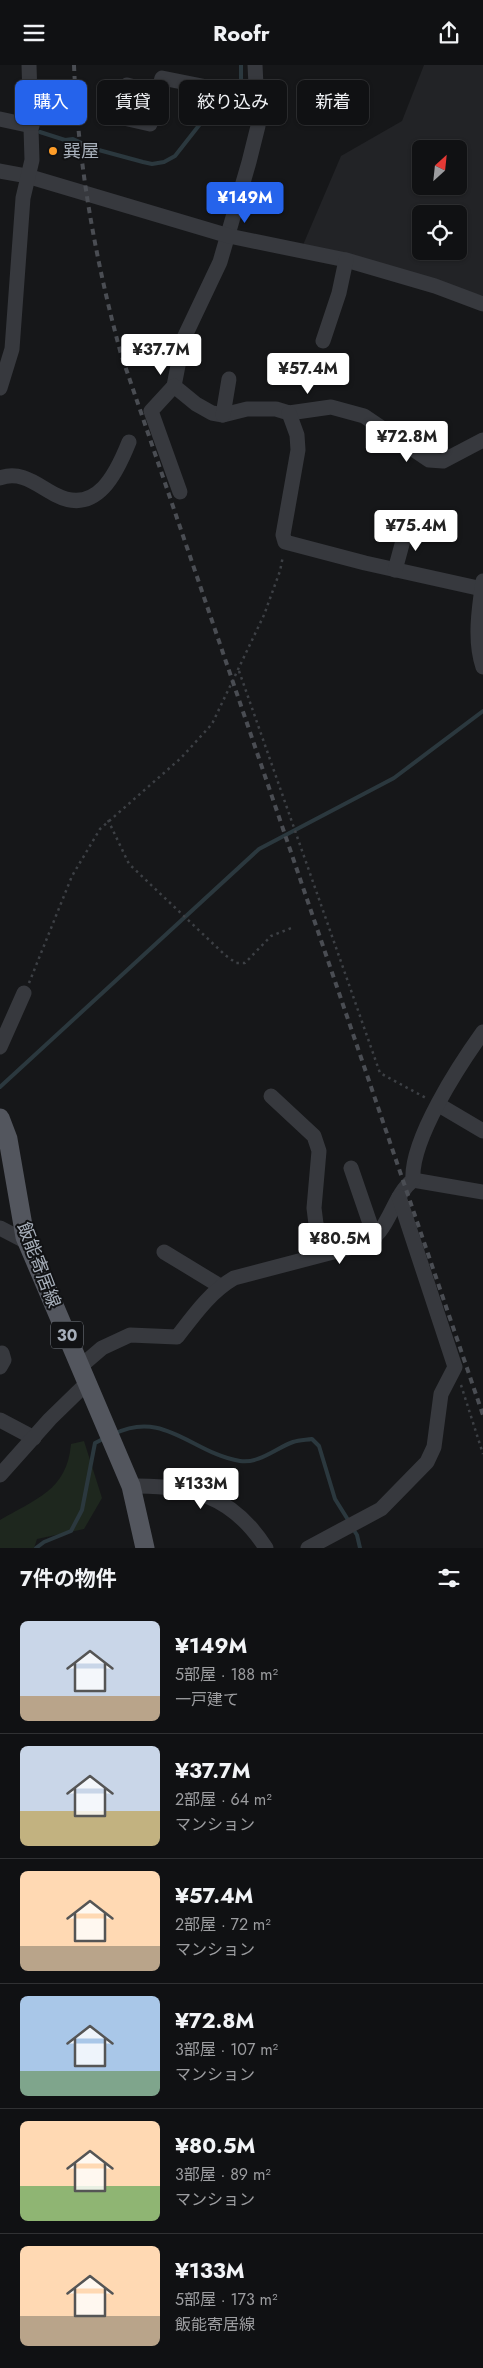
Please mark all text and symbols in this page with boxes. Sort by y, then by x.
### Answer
text: Roofr [213,17,270,49]
icon: menu [20,19,48,47]
icon: share [435,19,463,47]
chip: 購入 [15,80,87,125]
chip: 賃貸 [97,80,169,125]
chip: 絞り込み [179,80,287,125]
chip: 新着 [297,80,369,125]
place label: 巽屋 [63,138,99,164]
north arrow [412,140,468,195]
map controls [412,140,467,260]
marker: 巽屋 [47,145,59,157]
pin: ¥149M [210,181,280,224]
text: ¥149M [218,186,272,209]
button: locate [412,205,467,260]
pin: ¥37.7M [120,333,202,376]
text: ¥37.7M [132,338,190,361]
pin: ¥57.4M [267,353,349,395]
text: ¥57.4M [278,357,338,380]
pin: ¥72.8M [366,421,448,463]
text: ¥72.8M [377,425,437,448]
pin: ¥75.4M [375,509,457,552]
text: ¥75.4M [385,514,447,537]
street label: 飯能寄居線 [11,1218,67,1312]
pin: ¥80.5M [299,1223,381,1265]
text: ¥80.5M [309,1227,371,1250]
road number: 30 [51,1321,83,1349]
pin: ¥133M [166,1467,236,1510]
text: ¥133M [175,1472,227,1495]
text: 7件の物件 [20,1564,117,1594]
icon: filters [435,1564,463,1592]
text: ¥149M [175,1631,247,1661]
icon: home [60,1641,120,1701]
text: 5部屋 · 188 m² [175,1663,278,1686]
text: 一戸建て [175,1688,239,1711]
text: ¥37.7M [175,1756,250,1786]
icon: home [60,1766,120,1826]
text: 2部屋 · 64 m² [175,1788,272,1811]
text: マンション [175,1813,255,1836]
text: ¥57.4M [175,1881,253,1911]
icon: home [60,1891,120,1951]
text: 2部屋 · 72 m² [175,1913,271,1936]
text: マンション [175,1938,255,1961]
text: ¥72.8M [175,2006,254,2036]
icon: home [60,2016,120,2076]
text: 3部屋 · 107 m² [175,2038,278,2061]
text: マンション [175,2063,255,2086]
text: ¥80.5M [175,2131,255,2161]
icon: home [60,2141,120,2201]
text: 3部屋 · 89 m² [175,2163,271,2186]
text: マンション [175,2188,255,2211]
text: ¥133M [175,2256,245,2286]
icon: home [60,2266,120,2326]
text: 5部屋 · 173 m² [175,2288,278,2311]
text: 飯能寄居線 [175,2313,255,2336]

